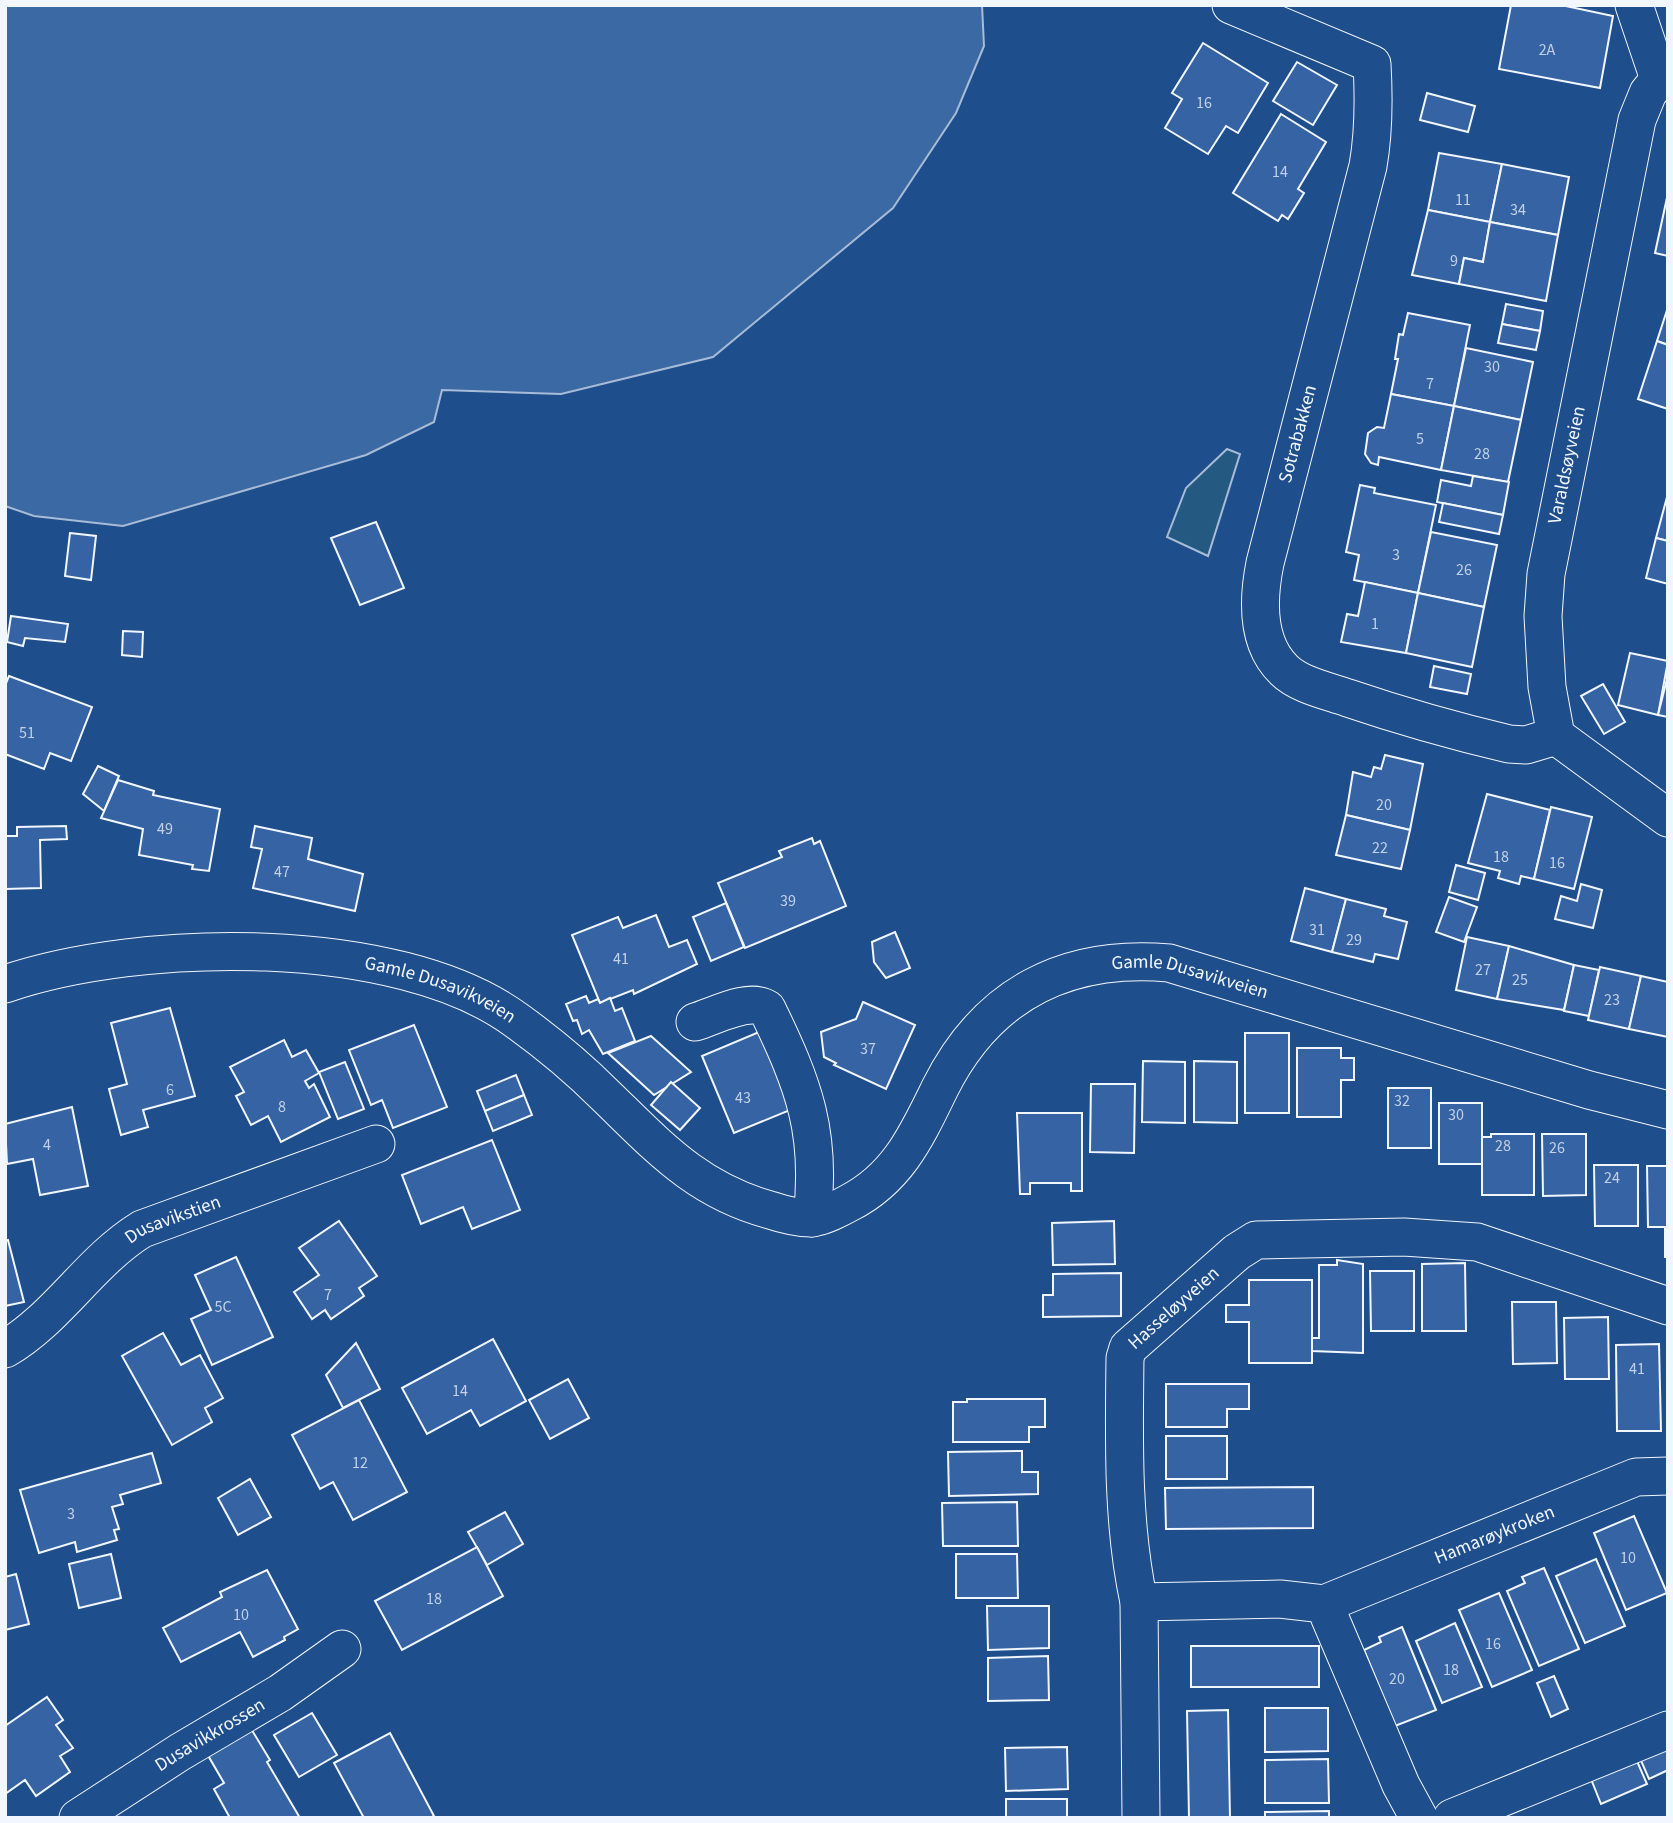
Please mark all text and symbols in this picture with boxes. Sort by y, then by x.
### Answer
house number: 2A [1539,39,1556,61]
house number: 16 [1196,92,1212,114]
house number: 14 [1272,161,1288,183]
house number: 11 [1455,189,1471,211]
house number: 34 [1510,199,1526,221]
house number: 9 [1450,250,1458,272]
house number: 30 [1484,356,1500,378]
house number: 7 [1426,373,1434,395]
street label: Sotrabakken [1272,382,1324,486]
street label: Varaldsøyveien [1541,404,1593,526]
house number: 5 [1416,428,1424,450]
house number: 28 [1474,443,1490,465]
house number: 3 [1392,544,1400,566]
house number: 26 [1456,559,1472,581]
house number: 1 [1371,613,1379,635]
house number: 51 [19,722,35,744]
house number: 20 [1376,794,1392,816]
house number: 49 [157,818,173,840]
house number: 22 [1372,837,1388,859]
house number: 18 [1493,846,1509,868]
house number: 16 [1549,852,1565,874]
house number: 47 [274,861,290,883]
house number: 39 [780,890,796,912]
house number: 31 [1309,919,1325,941]
house number: 29 [1346,929,1362,951]
house number: 41 [613,948,629,970]
street label: Gamle Dusavikveien [1110,948,1272,1006]
street label: Gamle Dusavikveien [362,949,522,1030]
house number: 27 [1475,959,1491,981]
house number: 25 [1512,969,1528,991]
house number: 23 [1604,989,1620,1011]
house number: 37 [860,1038,876,1060]
house number: 6 [166,1079,174,1101]
house number: 43 [735,1087,751,1109]
house number: 32 [1394,1090,1410,1112]
house number: 8 [278,1096,286,1118]
house number: 30 [1448,1104,1464,1126]
house number: 4 [43,1134,51,1156]
house number: 28 [1495,1135,1511,1157]
house number: 26 [1549,1137,1565,1159]
house number: 24 [1604,1167,1620,1189]
street label: Dusavikstien [119,1188,225,1250]
street label: Hasseløyveien [1122,1260,1225,1356]
house number: 7 [324,1284,332,1306]
house number: 5C [214,1296,232,1318]
house number: 41 [1629,1358,1645,1380]
house number: 14 [452,1380,468,1402]
house number: 12 [352,1452,368,1474]
street label: Hamarøykroken [1430,1498,1559,1571]
house number: 3 [67,1503,75,1525]
house number: 10 [1620,1547,1636,1569]
house number: 18 [426,1588,442,1610]
house number: 10 [233,1604,249,1626]
house number: 16 [1485,1633,1501,1655]
house number: 18 [1443,1659,1459,1681]
house number: 20 [1389,1668,1405,1690]
street label: Dusavikkrossen [149,1691,270,1778]

